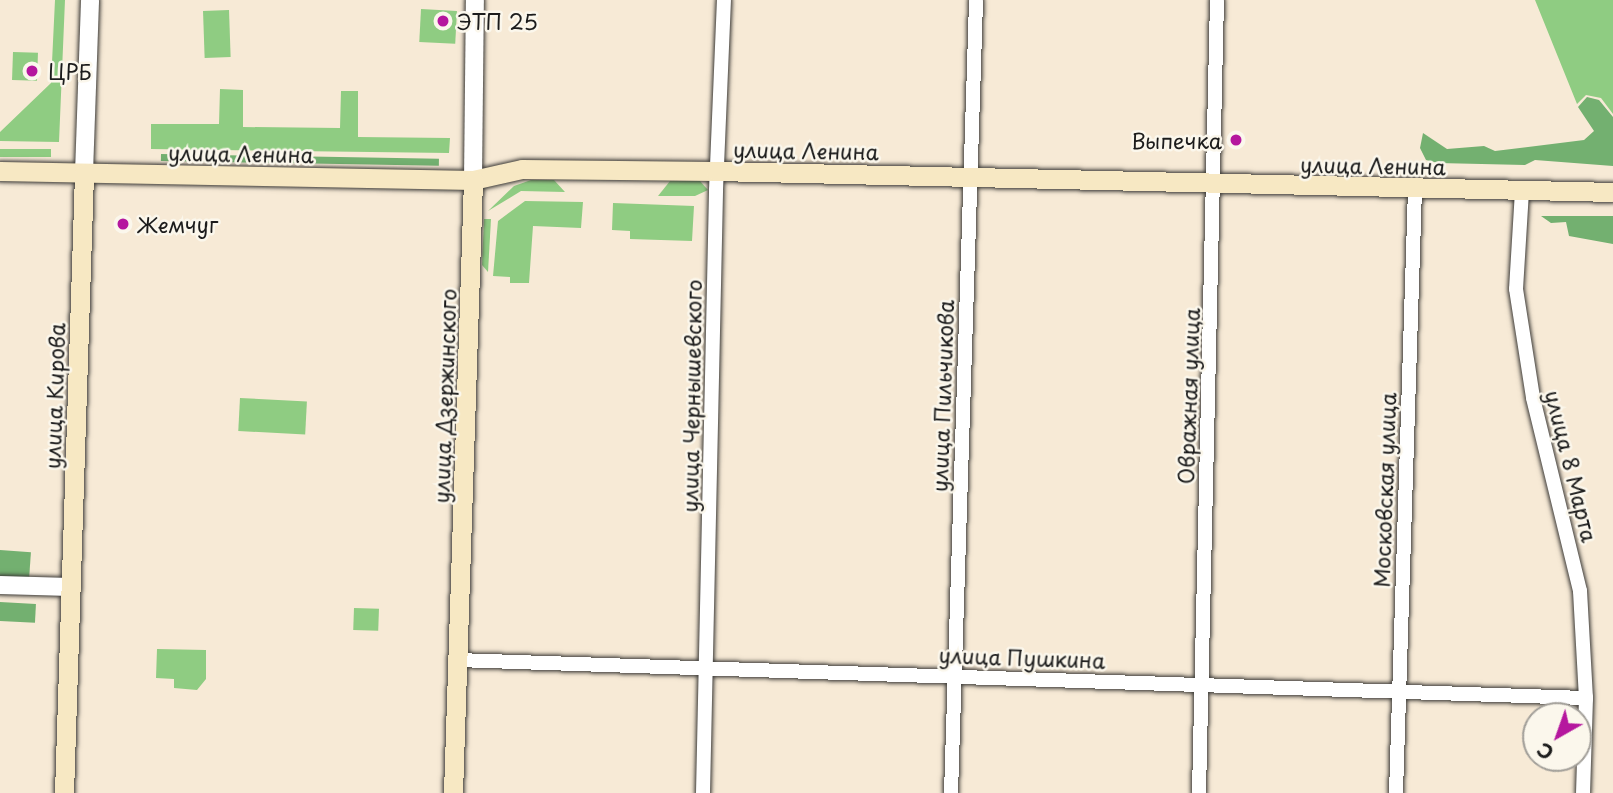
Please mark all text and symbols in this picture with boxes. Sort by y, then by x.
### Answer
place label: ЭТП 25 [457,8,536,34]
marker: ЭТП 25 [435,13,451,29]
place label: ЦРБ [48,58,91,84]
marker: ЦРБ [22,61,42,81]
place label: Выпечка [1131,127,1222,153]
marker: Выпечка [1228,132,1244,148]
street label: улица Ленина [732,136,880,164]
street label: улица Ленина [167,139,315,167]
street label: улица Ленина [1299,151,1447,179]
place label: Жемчуг [137,211,218,237]
marker: Жемчуг [115,216,131,232]
street label: улица Чернышевского [676,279,706,513]
street label: улица Дзержинского [428,288,460,504]
street label: улица Пильчикова [926,299,958,493]
street label: Овражная улица [1172,307,1204,485]
street label: улица Кирова [39,322,69,470]
street label: улица 8 Марта [1541,387,1603,545]
street label: Московская улица [1368,391,1400,589]
street label: улица Пушкина [938,641,1106,673]
north arrow [1522,702,1592,772]
text: С [1530,736,1559,767]

